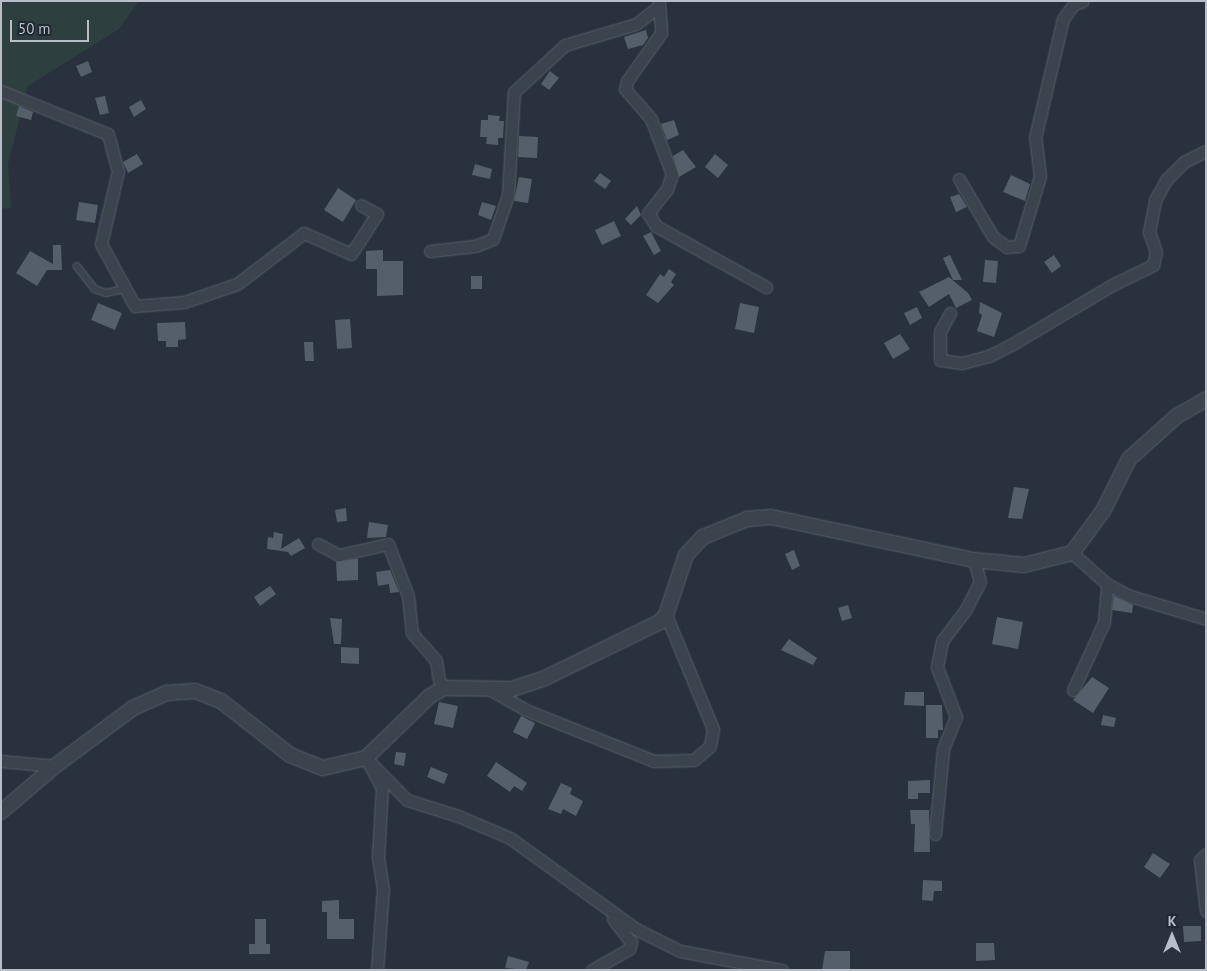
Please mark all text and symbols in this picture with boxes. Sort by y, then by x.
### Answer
scale bar [12,10,91,42]
text: 50 m [18,19,51,38]
north arrow [1147,911,1197,961]
text: K [1168,912,1176,930]

